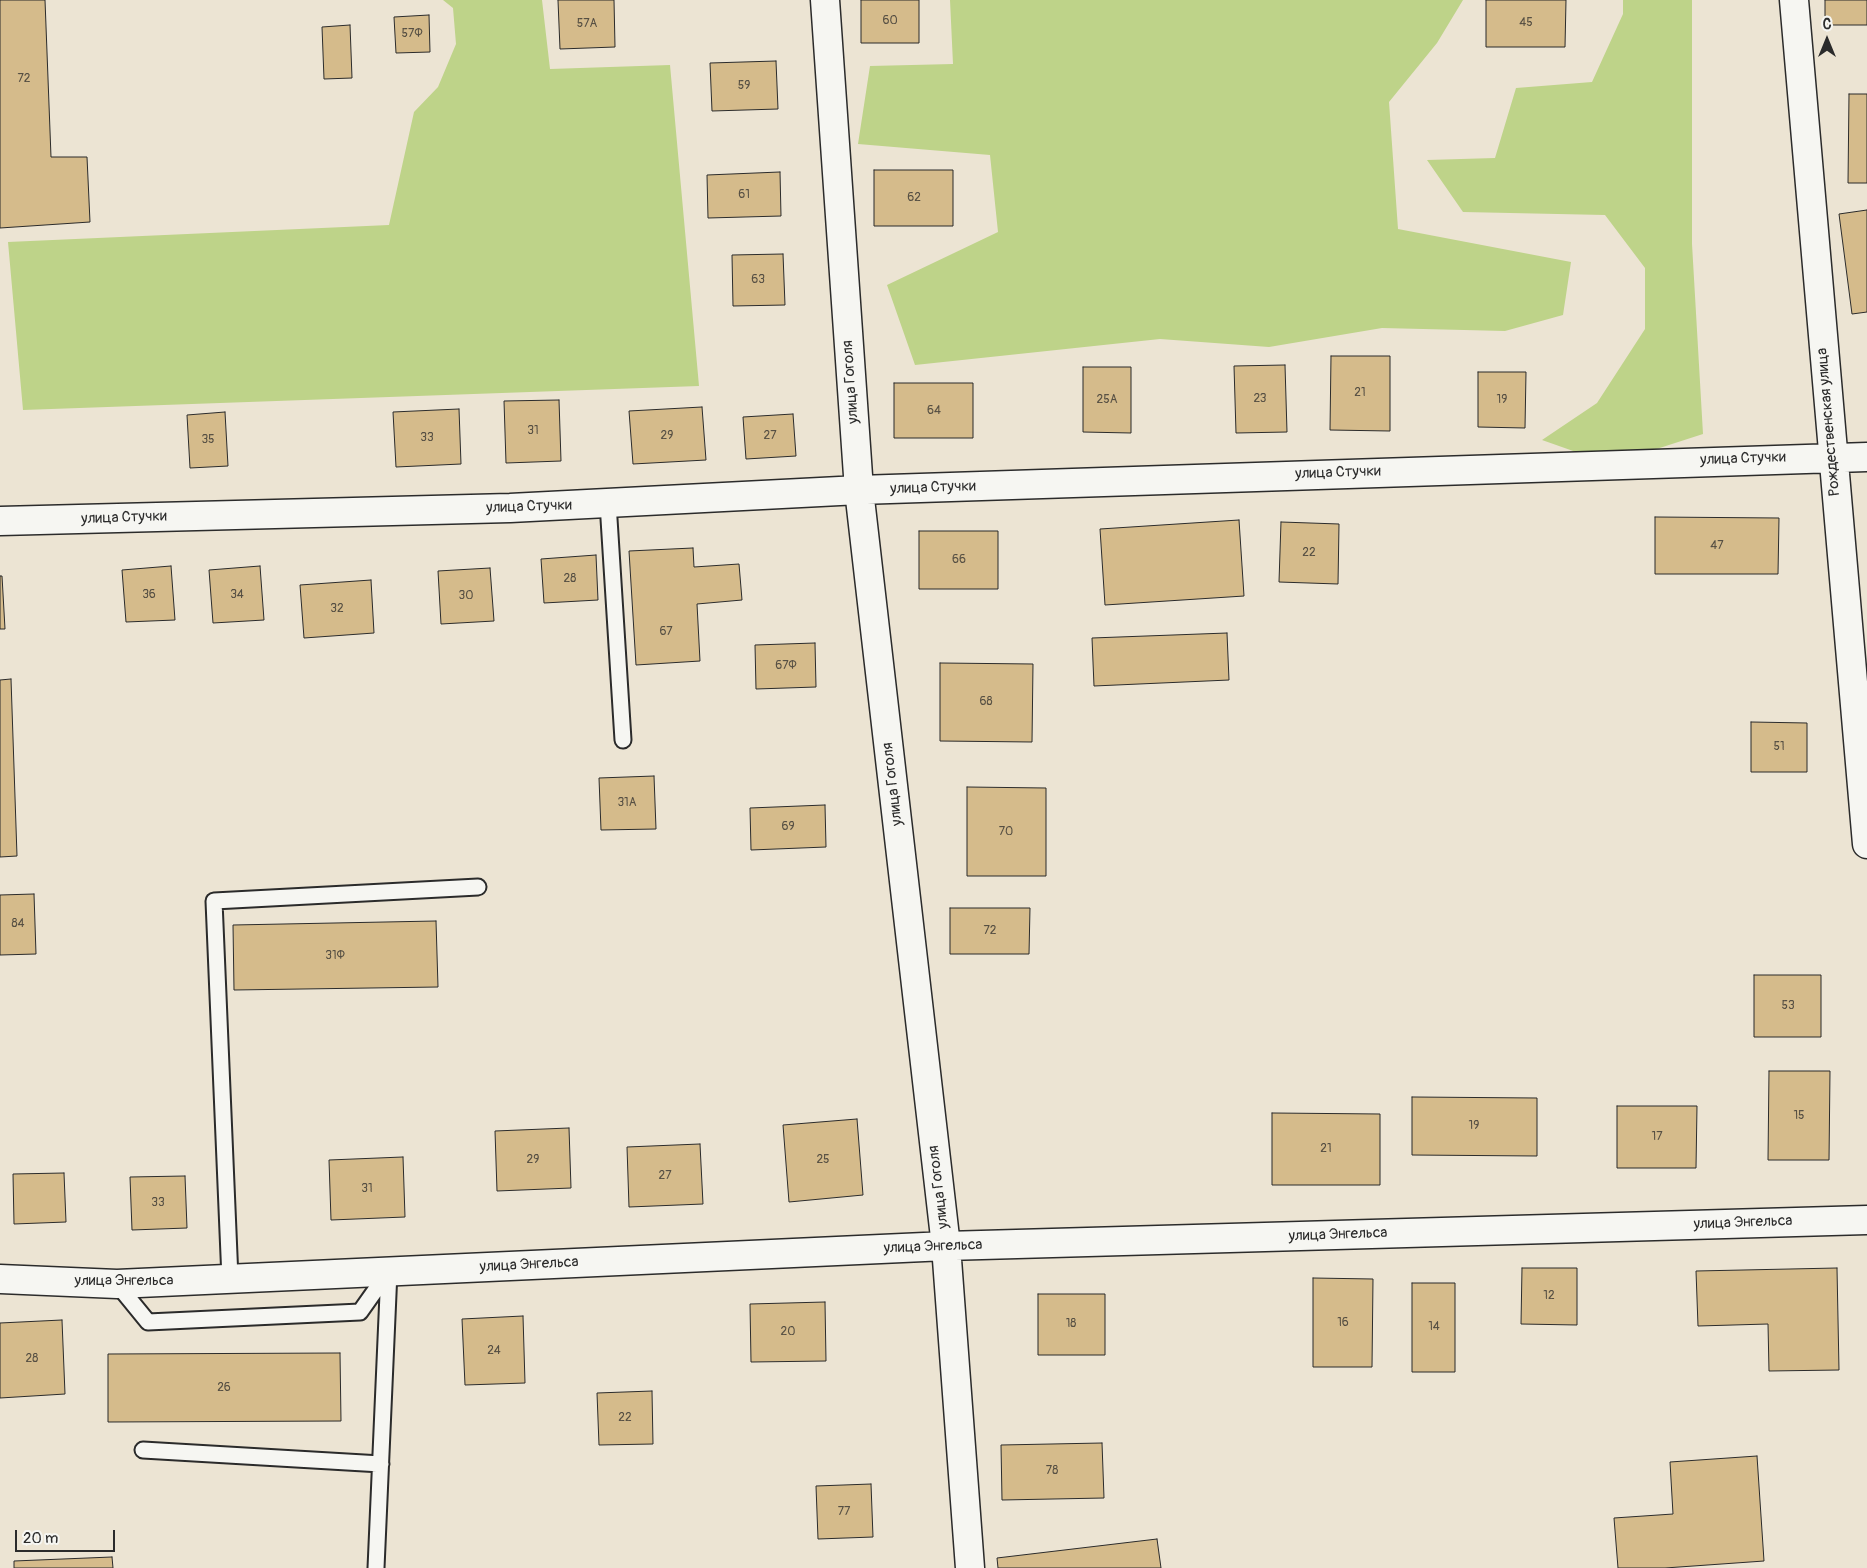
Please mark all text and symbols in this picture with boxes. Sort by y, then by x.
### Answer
house number: 60 [882,14,898,28]
north arrow [1802,15,1852,65]
house number: 45 [1519,16,1533,30]
text: С [1823,16,1831,33]
house number: 57А [577,17,597,31]
house number: 57Ф [402,27,422,41]
house number: 72 [17,72,31,86]
house number: 59 [738,79,750,93]
house number: 61 [738,188,750,202]
house number: 62 [907,191,921,205]
house number: 63 [751,273,765,287]
street label: улица Гоголя [839,339,863,425]
street label: Рождественская улица [1814,347,1844,497]
house number: 21 [1354,386,1366,400]
house number: 23 [1253,392,1267,406]
house number: 25А [1097,393,1117,407]
house number: 19 [1497,393,1507,407]
house number: 64 [927,404,941,418]
house number: 31 [527,424,539,438]
house number: 29 [661,429,673,443]
house number: 27 [763,429,777,443]
house number: 33 [420,431,434,445]
house number: 35 [201,433,215,447]
street label: улица Стучки [1700,449,1786,469]
street label: улица Стучки [1295,463,1381,483]
street label: улица Стучки [890,478,976,498]
street label: улица Стучки [486,497,572,517]
street label: улица Стучки [81,508,167,528]
house number: 47 [1710,539,1724,553]
house number: 22 [1302,546,1316,560]
house number: 66 [952,553,966,567]
house number: 28 [564,572,576,586]
house number: 36 [142,588,156,602]
house number: 34 [230,588,244,602]
house number: 30 [459,589,473,603]
house number: 32 [330,602,344,616]
house number: 67 [659,625,673,639]
house number: 67Ф [775,659,797,673]
house number: 68 [979,695,993,709]
house number: 51 [1773,740,1785,754]
street label: улица Гоголя [879,741,907,827]
house number: 31А [617,796,637,810]
house number: 69 [781,820,795,834]
house number: 70 [999,825,1013,839]
house number: 84 [11,917,25,931]
house number: 72 [983,924,997,938]
house number: 31Ф [325,949,345,963]
house number: 53 [1781,999,1795,1013]
house number: 15 [1793,1109,1805,1123]
house number: 19 [1469,1119,1479,1133]
house number: 17 [1651,1130,1663,1144]
house number: 21 [1320,1142,1332,1156]
street label: улица Гоголя [925,1144,953,1230]
house number: 29 [527,1153,539,1167]
house number: 25 [816,1153,830,1167]
house number: 27 [658,1169,672,1183]
house number: 31 [361,1182,373,1196]
house number: 33 [151,1196,165,1210]
street label: улица Энгельса [1693,1212,1793,1234]
street label: улица Энгельса [1288,1224,1388,1246]
street label: улица Энгельса [883,1236,983,1258]
street label: улица Энгельса [479,1253,579,1277]
street label: улица Энгельса [75,1272,173,1290]
house number: 12 [1543,1289,1555,1303]
house number: 16 [1337,1316,1349,1330]
house number: 18 [1066,1317,1076,1331]
house number: 14 [1428,1320,1440,1334]
house number: 20 [781,1325,795,1339]
house number: 24 [487,1344,501,1358]
house number: 28 [26,1352,38,1366]
house number: 26 [217,1381,231,1395]
house number: 22 [618,1411,632,1425]
house number: 78 [1046,1464,1058,1478]
house number: 77 [838,1505,850,1519]
scale bar [18,1520,118,1552]
text: 20 m [23,1529,58,1548]

